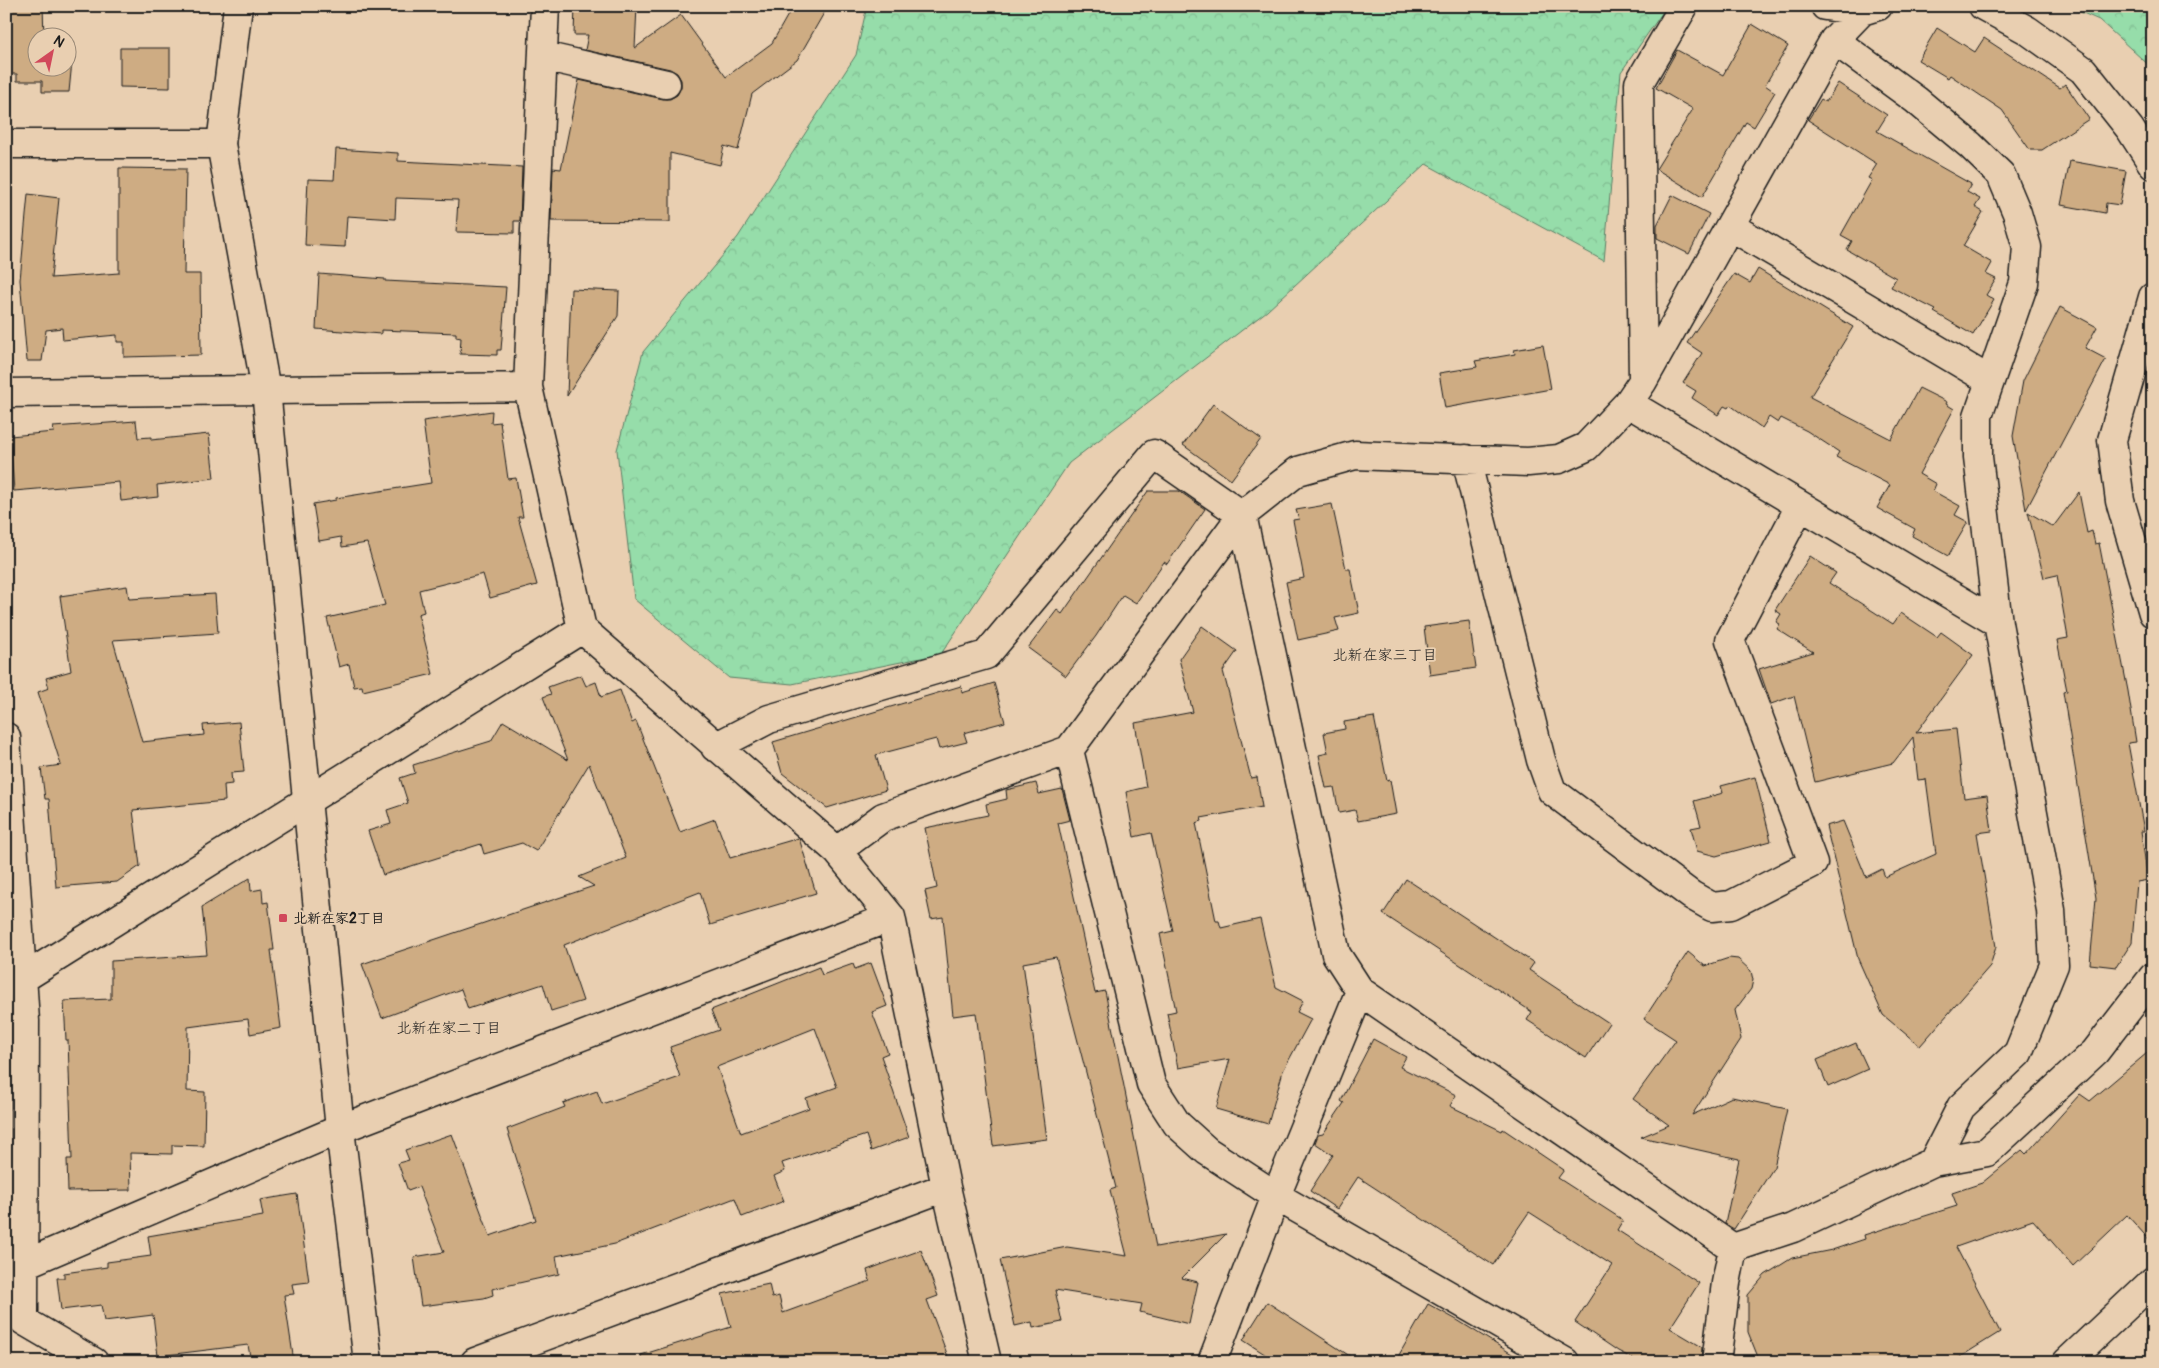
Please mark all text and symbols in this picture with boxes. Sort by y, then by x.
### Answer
north arrow [28,28,78,78]
text: N [50,32,67,51]
district label: 北新在家三丁目 [1332,646,1438,665]
place label: 北新在家2丁目 [293,910,385,927]
marker: 北新在家2丁目 [277,912,289,924]
district label: 北新在家二丁目 [396,1019,502,1038]

